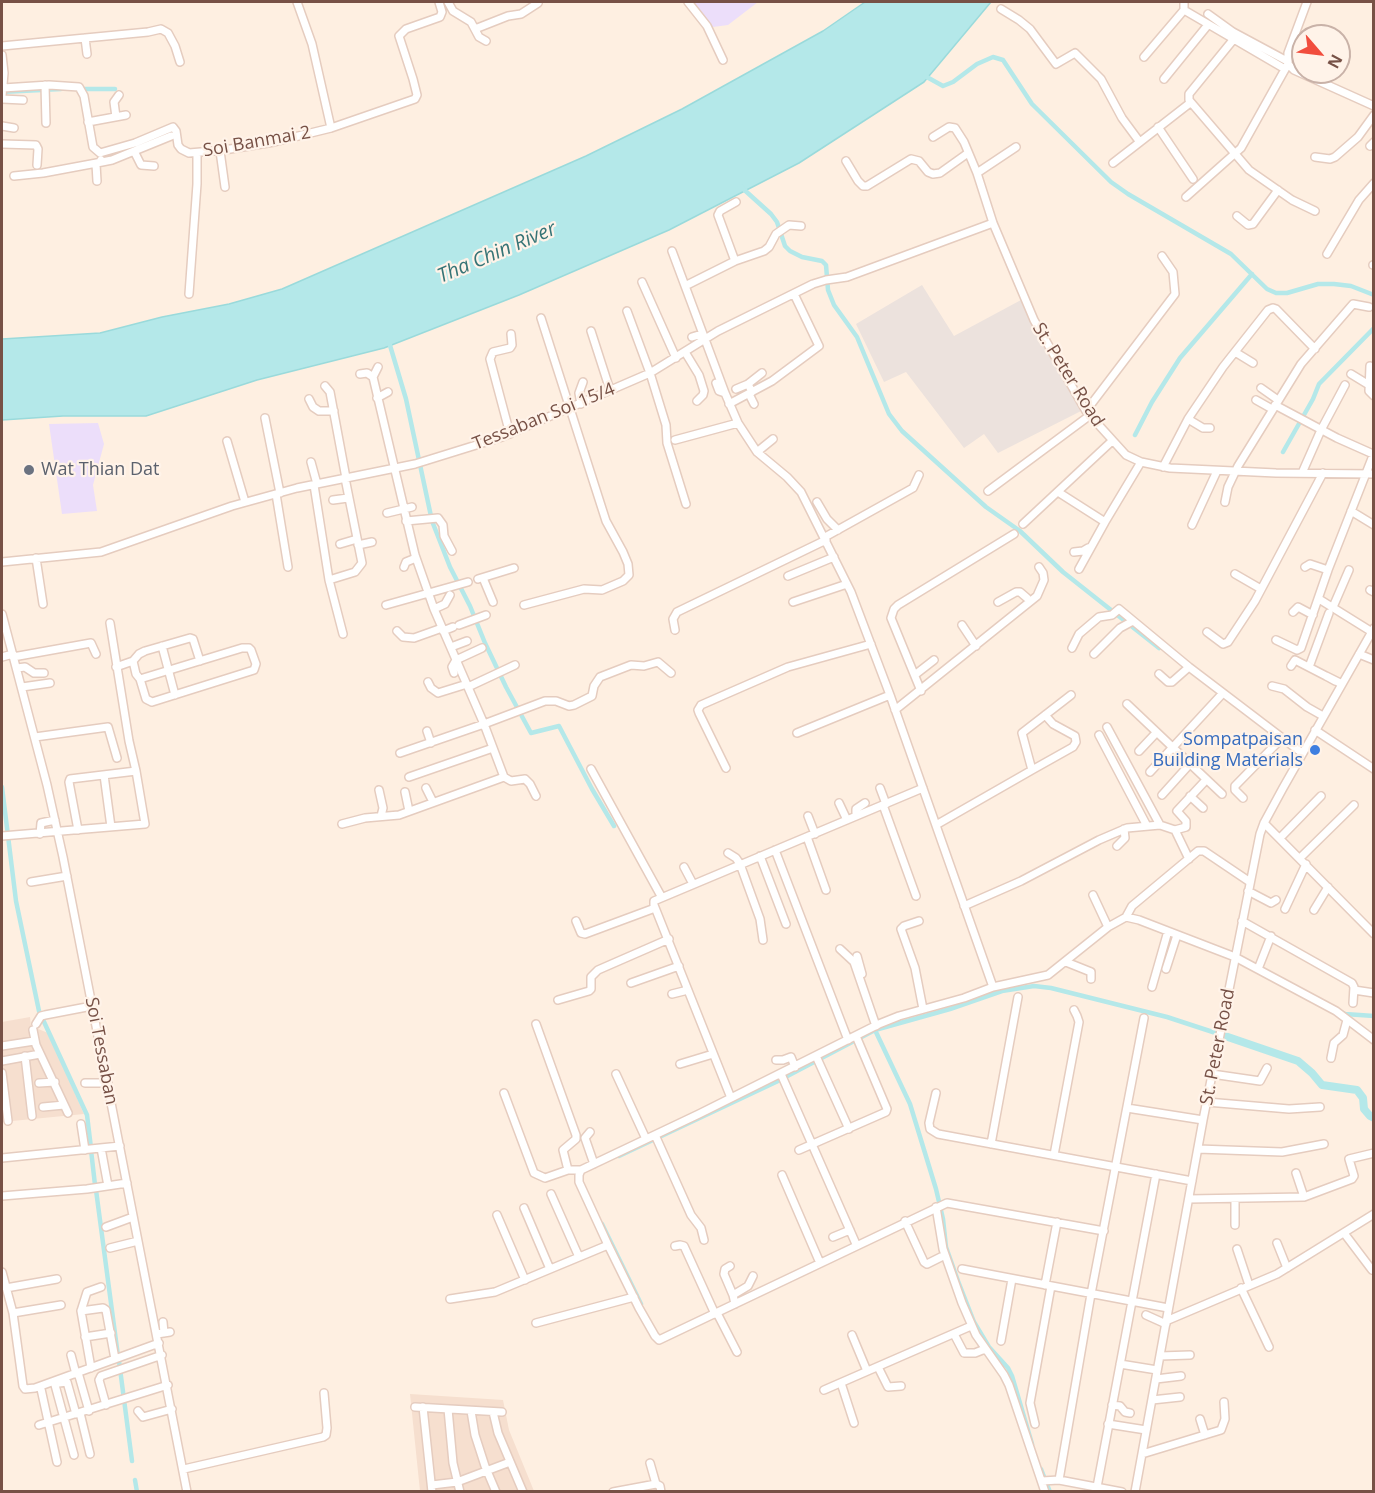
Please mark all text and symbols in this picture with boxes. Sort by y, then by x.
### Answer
north arrow [1291,24,1351,84]
text: N [1322,51,1348,72]
street label: Soi Banmai 2 [202,122,312,162]
water label: Tha Chin River [434,217,560,289]
street label: St. Peter Road [1028,319,1108,431]
street label: Tessaban Soi 15/4 [470,379,618,455]
place label: Wat Thian Dat [41,459,159,481]
marker: Wat Thian Dat [22,463,36,477]
place label: Sompatpaisan Building Materials [1152,729,1303,771]
marker: Sompatpaisan Building Materials [1308,743,1322,757]
street label: St. Peter Road [1196,987,1240,1107]
street label: Soi Tessaban [80,995,122,1107]

